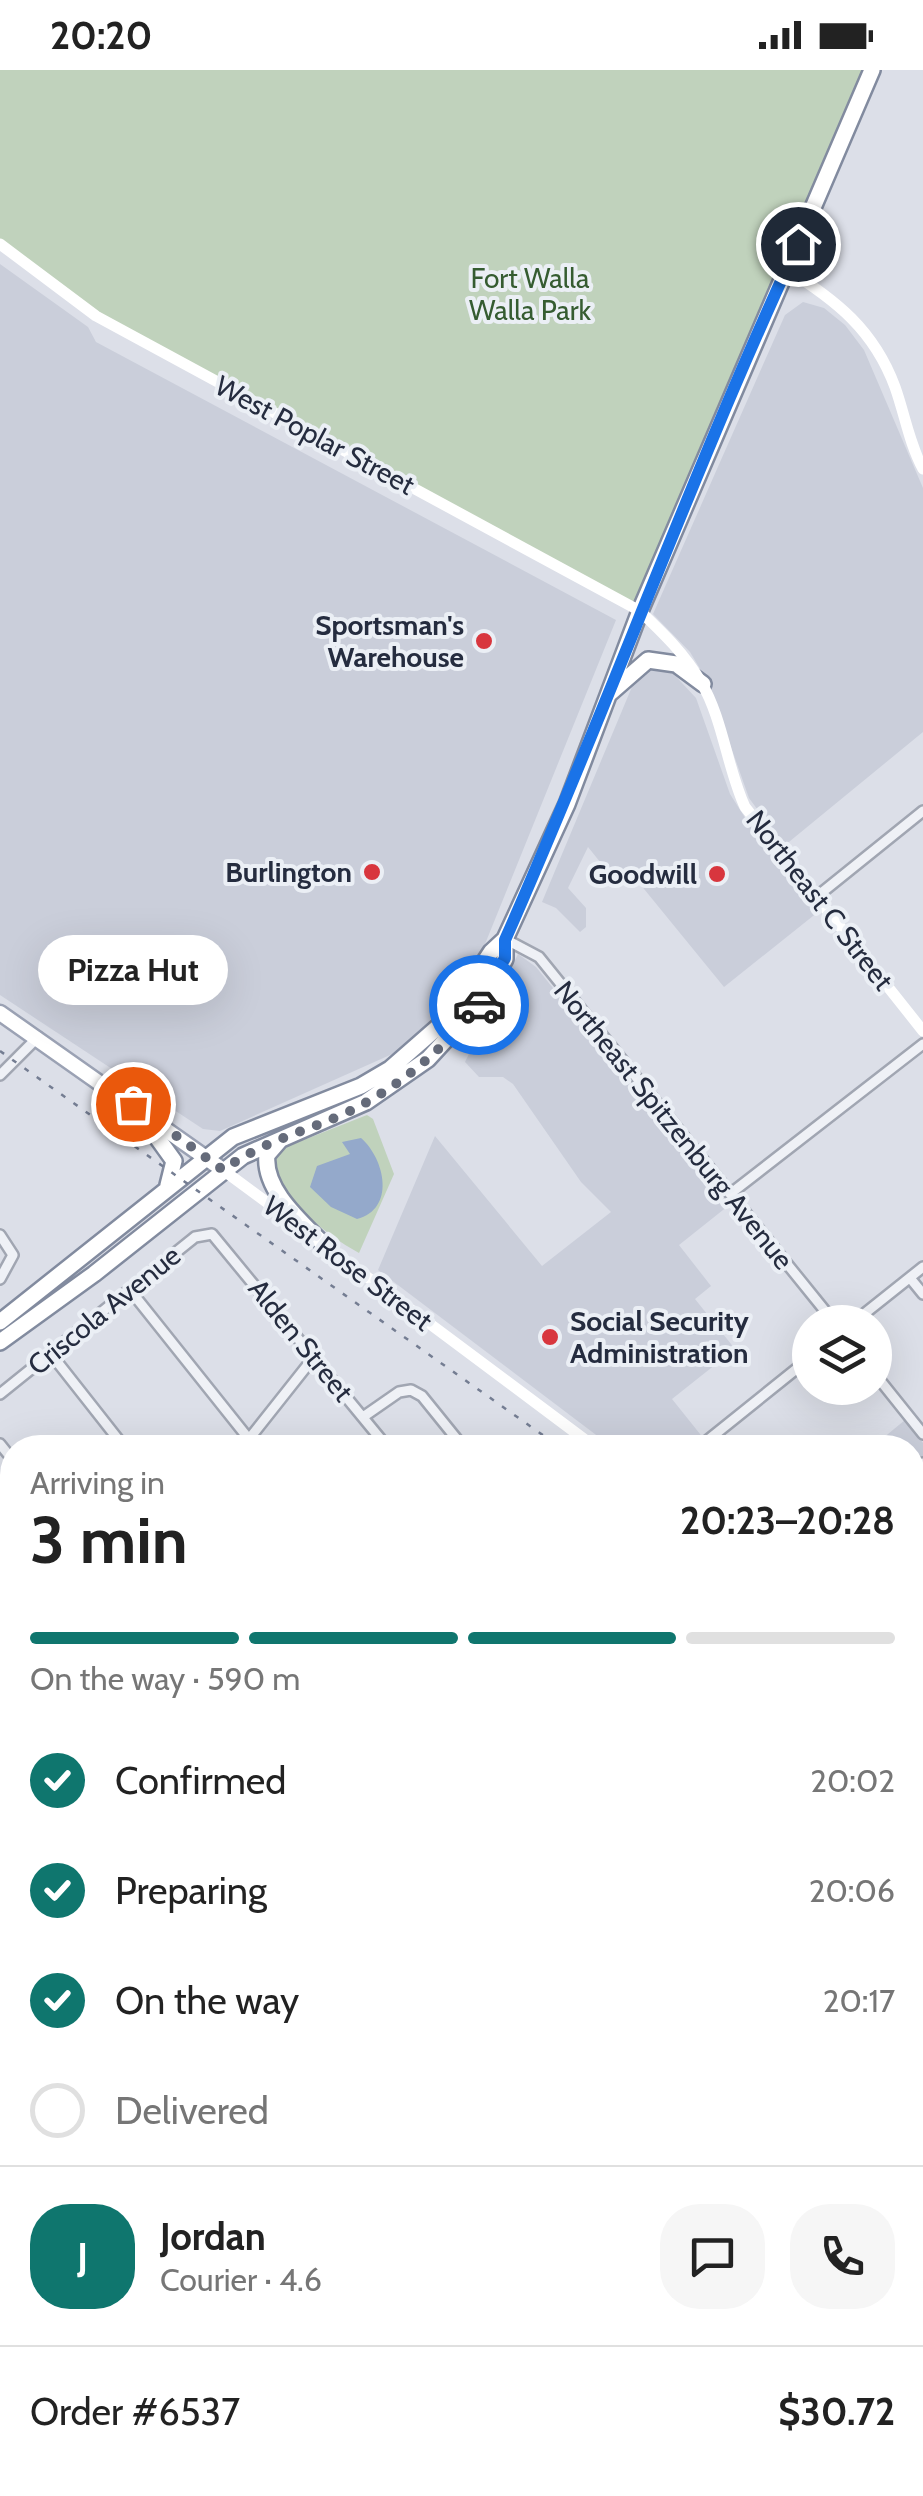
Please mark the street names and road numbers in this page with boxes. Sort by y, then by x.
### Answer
street label: West Poplar Street [210,368,420,502]
street label: Northeast C Street [739,803,901,997]
street label: Northeast Spitzenburg Avenue [547,974,801,1276]
street label: West Rose Street [257,1188,439,1338]
street label: Criscola Avenue [21,1238,187,1382]
street label: Alden Street [241,1272,361,1408]

